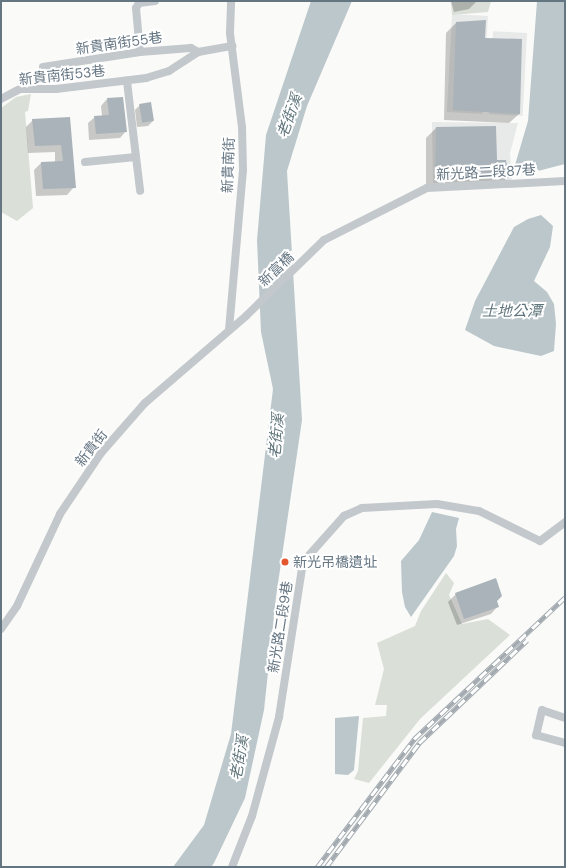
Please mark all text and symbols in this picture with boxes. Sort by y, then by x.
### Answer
street label: 新貴南街55巷 [75,29,163,57]
street label: 新貴南街53巷 [18,62,106,88]
water label: 老街溪 [274,92,306,140]
street label: 新貴南街 [219,137,237,193]
street label: 新光路二段87巷 [436,161,536,183]
street label: 新富橋 [255,248,297,290]
water label: 土地公潭 [482,303,542,321]
water label: 老街溪 [266,413,288,459]
street label: 新貴街 [71,426,111,470]
place label: 新光吊橋遺址 [293,554,377,570]
marker: 新光吊橋遺址 [280,557,290,567]
street label: 新光路二段9巷 [264,580,296,674]
water label: 老街溪 [227,734,253,782]

